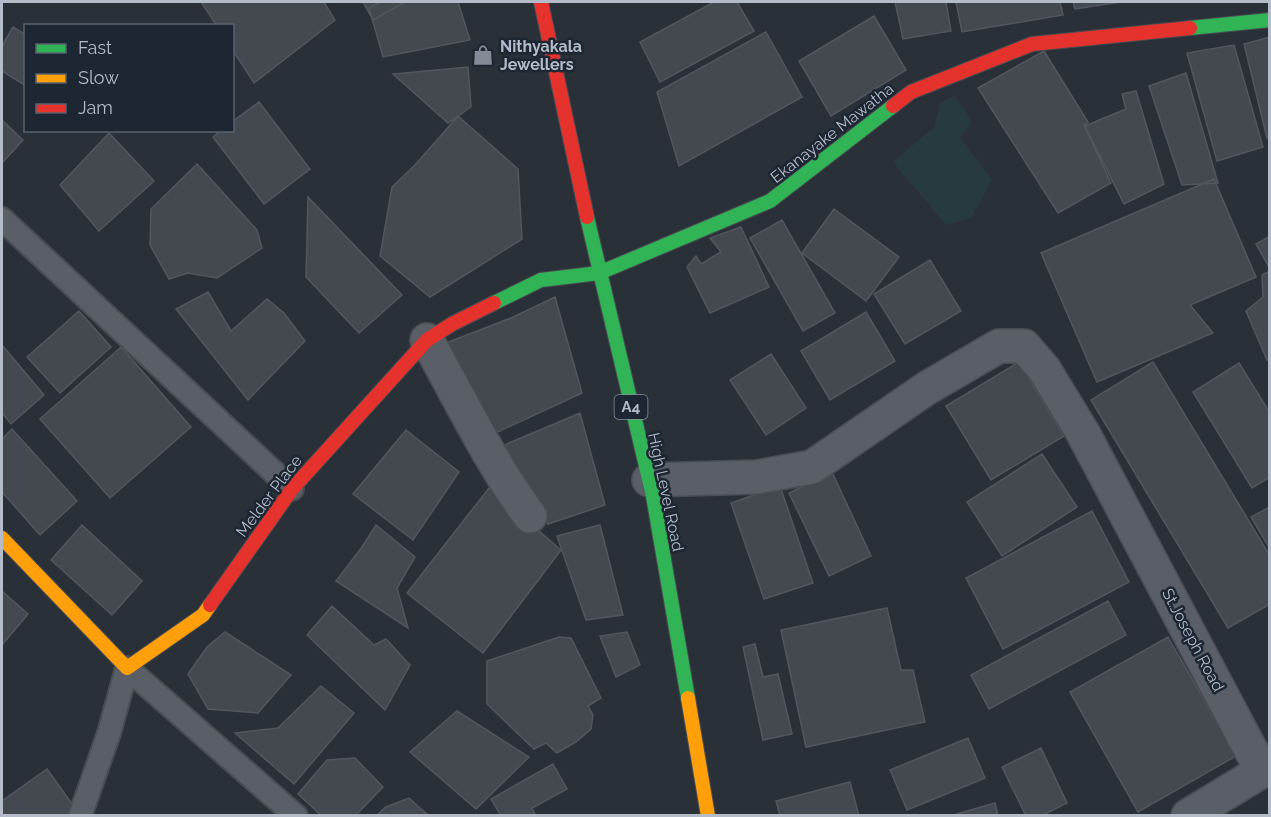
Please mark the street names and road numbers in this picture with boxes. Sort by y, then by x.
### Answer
street label: Ekanayake Mawatha [767,79,897,187]
road number: A4 [614,395,648,419]
street label: High Level Road [644,431,688,553]
street label: Melder Place [232,451,306,541]
street label: St.Joseph Road [1158,585,1228,695]

